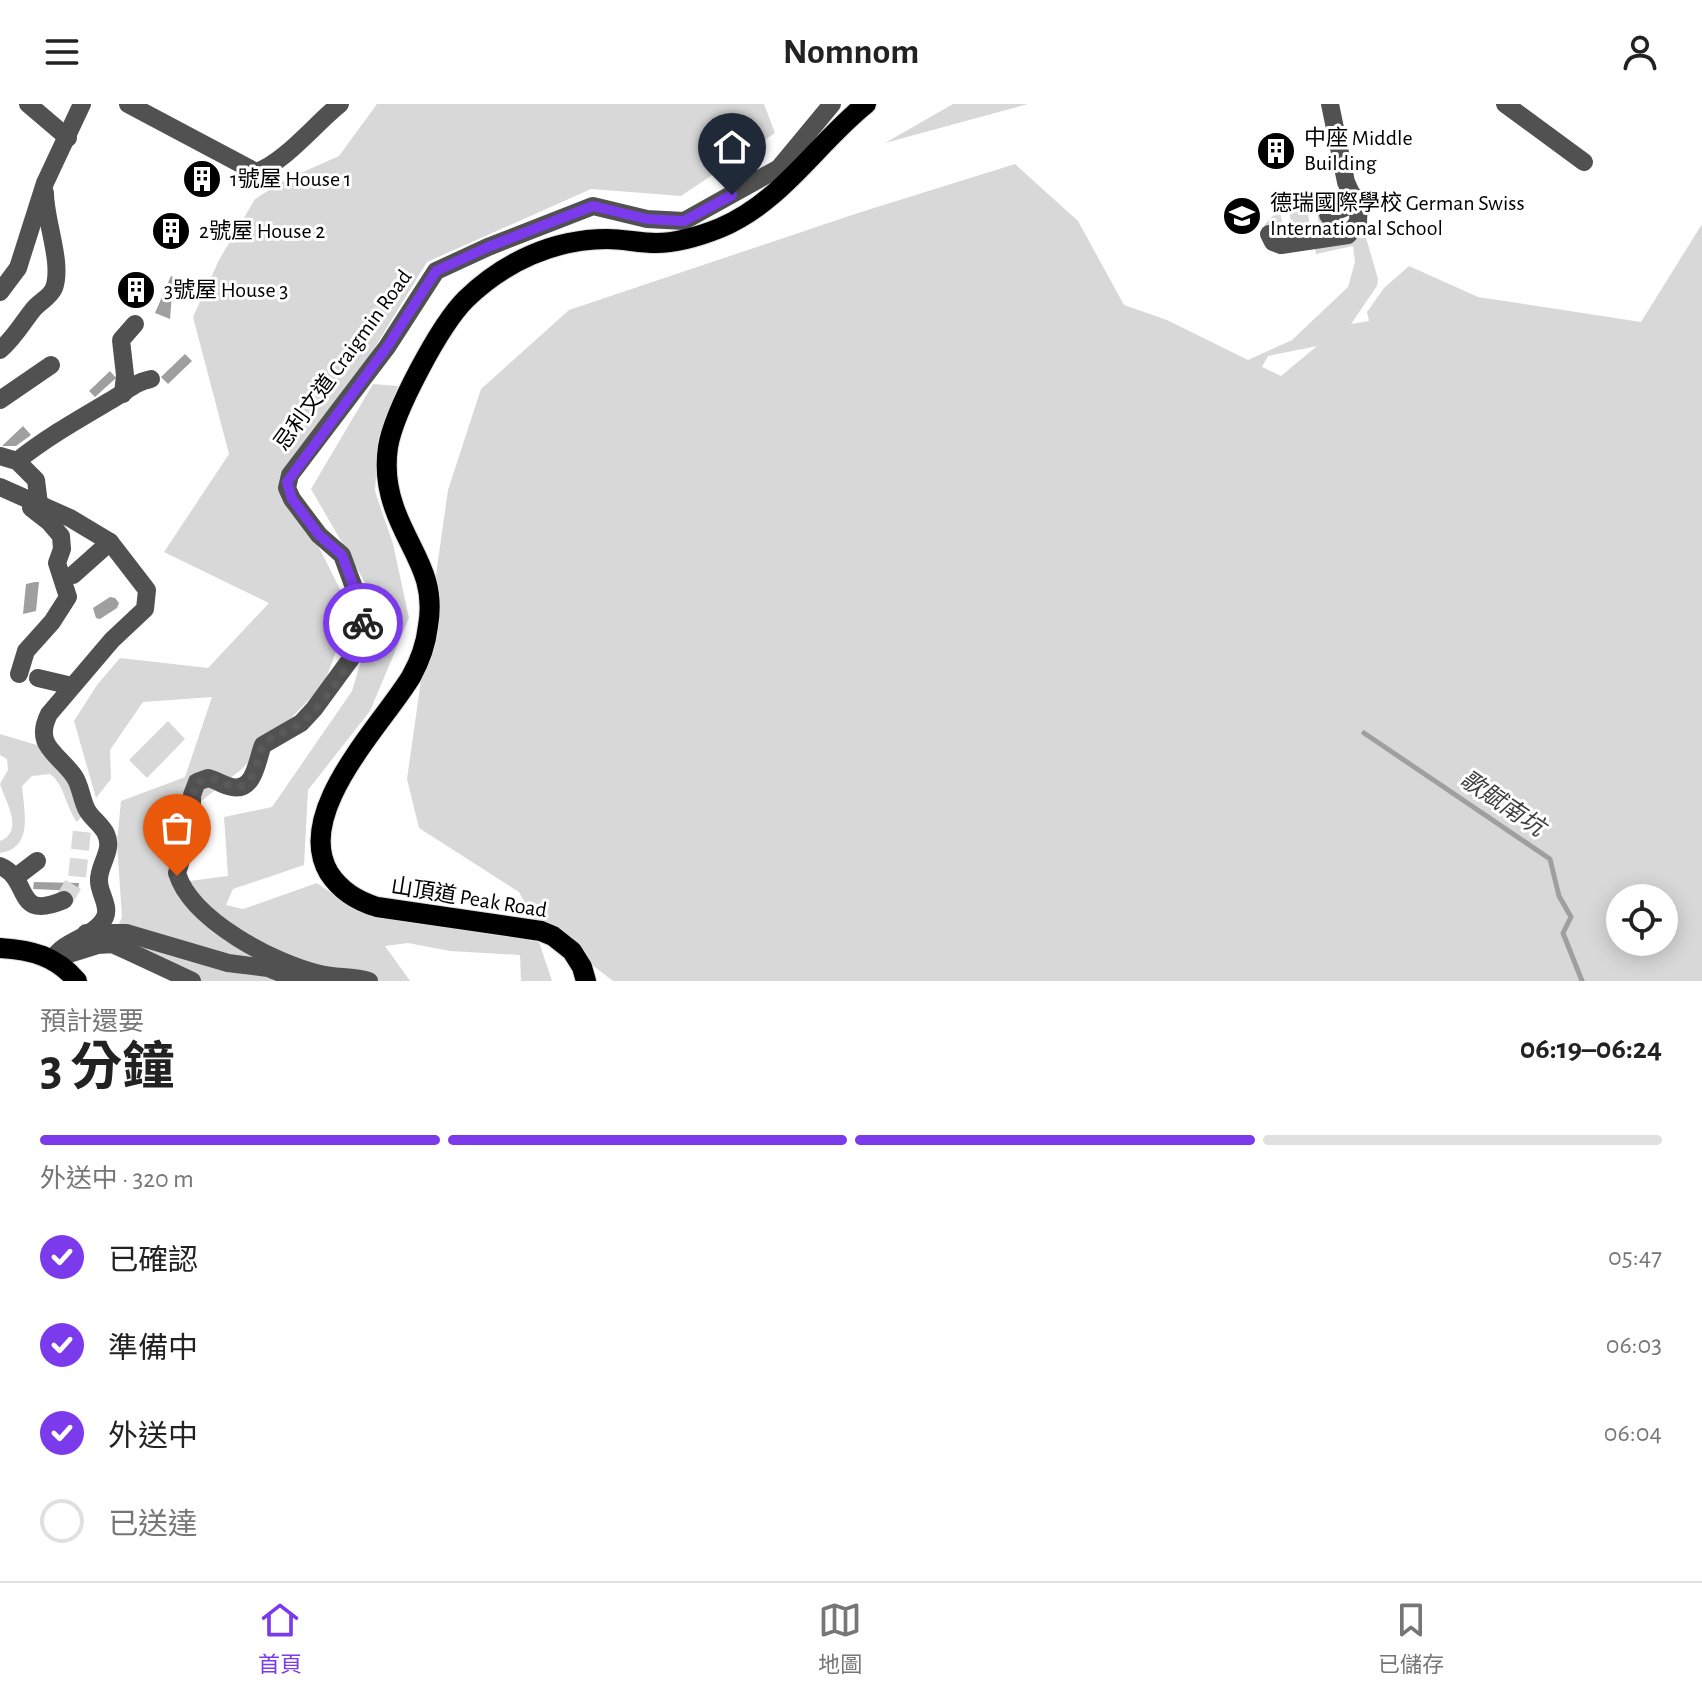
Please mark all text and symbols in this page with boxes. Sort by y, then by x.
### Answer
icon: menu [40,30,84,74]
icon: person [1618,30,1662,74]
text: Nomnom [783,34,919,70]
pin [698,113,766,195]
icon: home [710,125,754,169]
place label: 中座 Middle Building [1304,126,1413,174]
building icon: 中座 Middle Building [1255,130,1297,172]
building icon: 1號屋 House 1 [181,158,223,200]
place label: 1號屋 House 1 [230,167,351,190]
place label: 德瑞國際學校 German Swiss International School [1270,191,1525,239]
school or university icon: 德瑞國際學校 German Swiss International School [1221,195,1263,237]
building icon: 2號屋 House 2 [150,210,192,252]
place label: 2號屋 House 2 [199,219,325,242]
street label: 忌利文道 Craigmin Road [269,265,416,454]
building icon: 3號屋 House 3 [115,269,157,311]
place label: 3號屋 House 3 [164,278,288,301]
courier [323,583,403,663]
icon: bike [341,601,385,645]
water label: 歌賦南坑 [1455,766,1552,842]
pin [143,794,211,876]
icon: bag [155,806,199,850]
street label: 山頂道 Peak Road [389,874,549,921]
map controls [1606,884,1678,956]
button: locate [1606,884,1678,956]
text: 預計還要 [40,1009,144,1035]
text: 06:19–06:24 [1520,1034,1662,1064]
text: 3 分鐘 [40,1042,174,1094]
text: 外送中 · 320 m [40,1166,194,1192]
icon: check [40,1235,84,1279]
text: 05:47 [1608,1244,1662,1270]
text: 已確認 [108,1246,198,1276]
icon: check [40,1323,84,1367]
text: 06:03 [1606,1332,1662,1358]
text: 準備中 [108,1334,198,1364]
icon: check [40,1411,84,1455]
text: 06:04 [1604,1420,1662,1446]
text: 外送中 [108,1422,198,1452]
text: 已送達 [108,1510,198,1540]
tab: 首頁 [258,1598,302,1678]
tab: 地圖 [818,1598,862,1678]
tab: 已儲存 [1378,1598,1444,1678]

